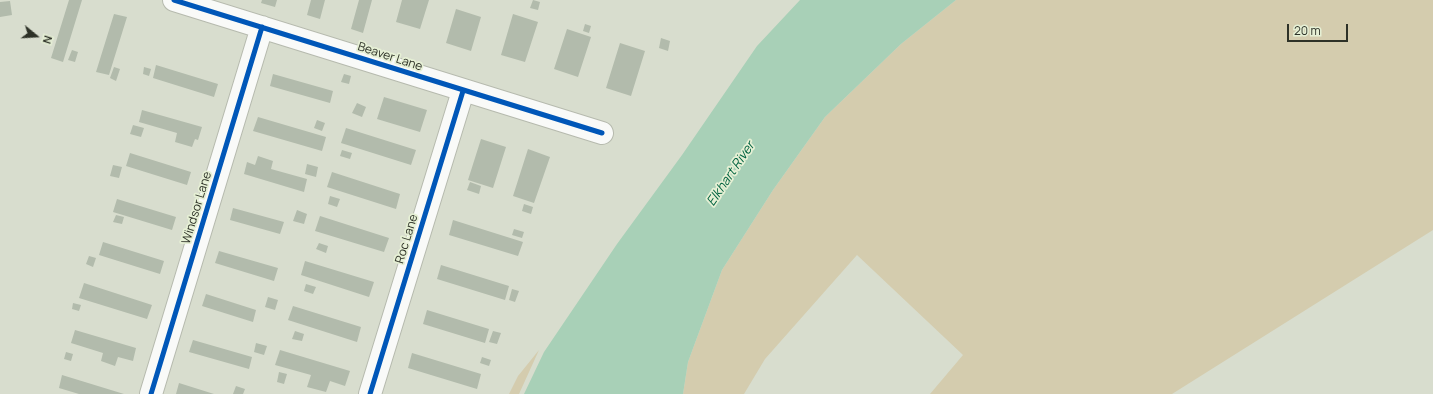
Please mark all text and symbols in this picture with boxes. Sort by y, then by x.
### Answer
north arrow [16,16,56,56]
scale bar [1289,16,1350,42]
text: 20 m [1294,22,1321,39]
text: N [40,34,56,46]
street label: Beaver Lane [356,40,424,74]
water label: Elkhart River [704,139,758,209]
street label: Windsor Lane [179,170,215,246]
street label: Roc Lane [393,213,421,265]

